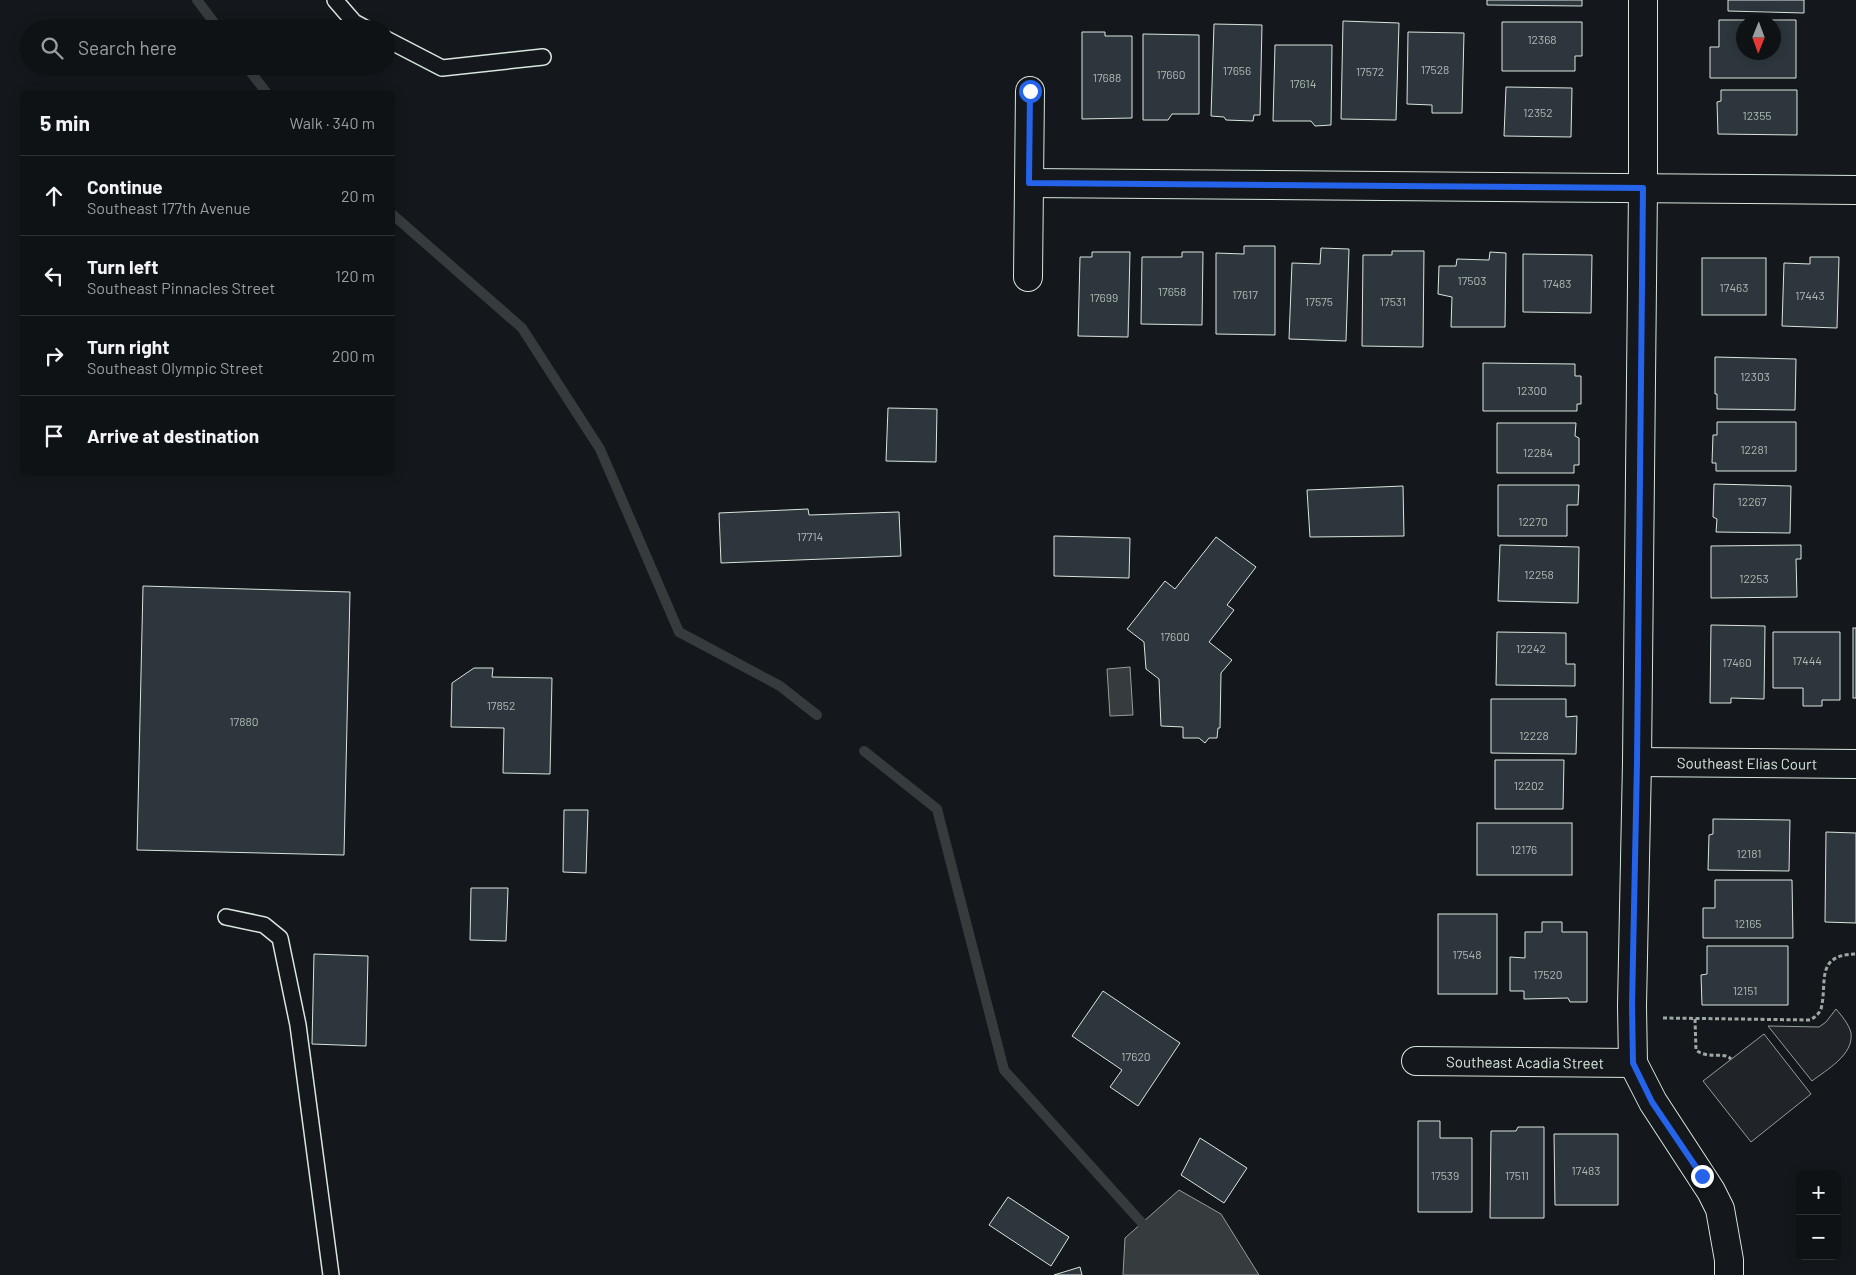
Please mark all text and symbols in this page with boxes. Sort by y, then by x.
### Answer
north arrow [1736,15,1781,60]
search box [20,20,395,75]
house number: 12368 [1527,32,1557,46]
icon: search [38,34,66,62]
text: Search here [78,36,177,59]
house number: 17528 [1421,62,1449,76]
house number: 17656 [1223,63,1251,77]
house number: 17572 [1356,64,1384,78]
house number: 17660 [1156,67,1186,81]
house number: 17688 [1093,70,1121,84]
house number: 17614 [1290,76,1316,90]
route start [1019,80,1042,103]
house number: 12352 [1523,105,1553,119]
house number: 12355 [1742,108,1772,122]
text: 5 min [40,110,90,135]
text: Walk · 340 m [290,113,375,132]
text: Continue [87,175,163,198]
icon: ahead [40,182,68,210]
text: 20 m [341,186,375,205]
text: Southeast 177th Avenue [87,198,251,217]
text: Turn left [87,255,158,278]
icon: left [40,262,68,290]
text: 120 m [335,266,375,285]
house number: 17503 [1457,273,1487,287]
house number: 17483 [1543,276,1571,290]
text: Southeast Pinnacles Street [87,278,275,297]
house number: 17463 [1720,280,1748,294]
house number: 17658 [1158,284,1186,298]
house number: 17617 [1232,287,1258,301]
house number: 17443 [1795,288,1825,302]
house number: 17699 [1090,290,1118,304]
house number: 17575 [1305,294,1333,308]
house number: 17531 [1380,294,1406,308]
text: Turn right [87,335,169,358]
icon: right [40,342,68,370]
text: 200 m [332,346,375,365]
text: Southeast Olympic Street [87,358,264,377]
house number: 12303 [1740,369,1770,383]
house number: 12300 [1517,383,1547,397]
icon: arrive [40,422,68,450]
text: Arrive at destination [87,424,259,447]
house number: 12281 [1740,442,1768,456]
house number: 12284 [1523,445,1553,459]
house number: 12267 [1738,494,1767,508]
house number: 12270 [1518,514,1548,528]
house number: 17714 [797,529,823,543]
house number: 12258 [1524,567,1554,581]
house number: 12253 [1739,571,1769,585]
house number: 17600 [1160,629,1190,643]
house number: 12242 [1516,641,1546,655]
house number: 17444 [1792,653,1822,667]
house number: 17460 [1722,655,1752,669]
house number: 17852 [487,698,515,712]
house number: 17880 [229,714,259,728]
house number: 12228 [1519,728,1549,742]
street label: Southeast Elias Court [1677,753,1817,773]
house number: 12202 [1514,778,1544,792]
house number: 12176 [1511,842,1537,856]
house number: 12181 [1737,846,1761,860]
house number: 12165 [1734,916,1762,930]
house number: 17548 [1453,947,1481,961]
house number: 17520 [1533,967,1563,981]
house number: 12151 [1733,983,1757,997]
house number: 17620 [1121,1049,1151,1063]
street label: Southeast Acadia Street [1446,1052,1604,1072]
house number: 17483 [1572,1163,1600,1177]
route end [1691,1165,1714,1188]
house number: 17539 [1431,1168,1459,1182]
house number: 17511 [1505,1168,1529,1182]
map controls [1796,1170,1841,1260]
button: + [1796,1170,1841,1215]
button: − [1796,1215,1841,1260]

